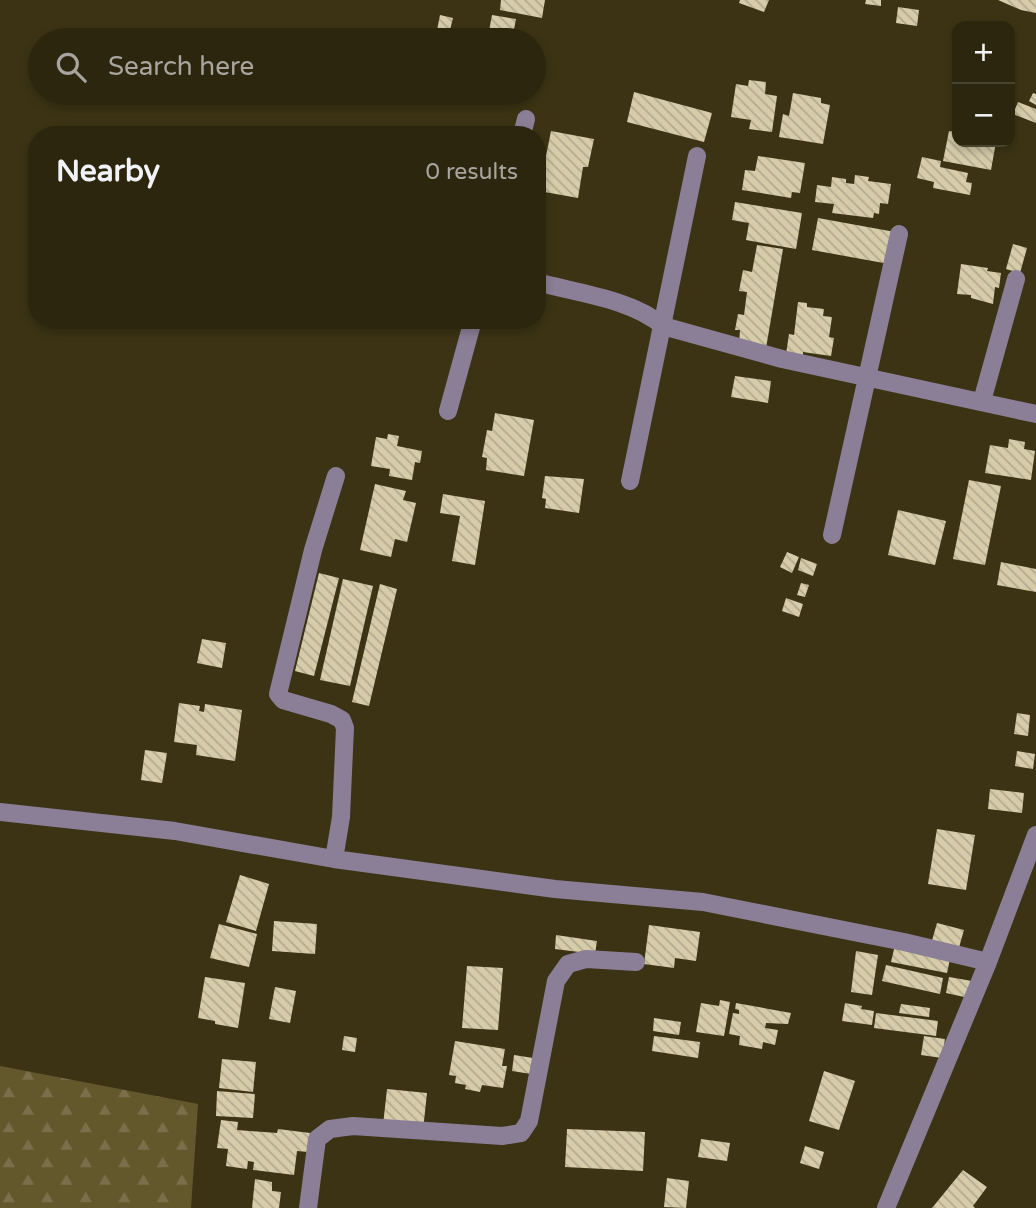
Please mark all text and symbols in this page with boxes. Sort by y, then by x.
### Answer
map controls [952,21,1015,147]
button: + [952,21,1015,84]
search box [28,28,546,105]
icon: search [52,48,90,86]
text: Search here [108,51,254,82]
button: − [952,84,1015,147]
text: Nearby [56,153,160,190]
text: 0 results [425,158,518,186]

